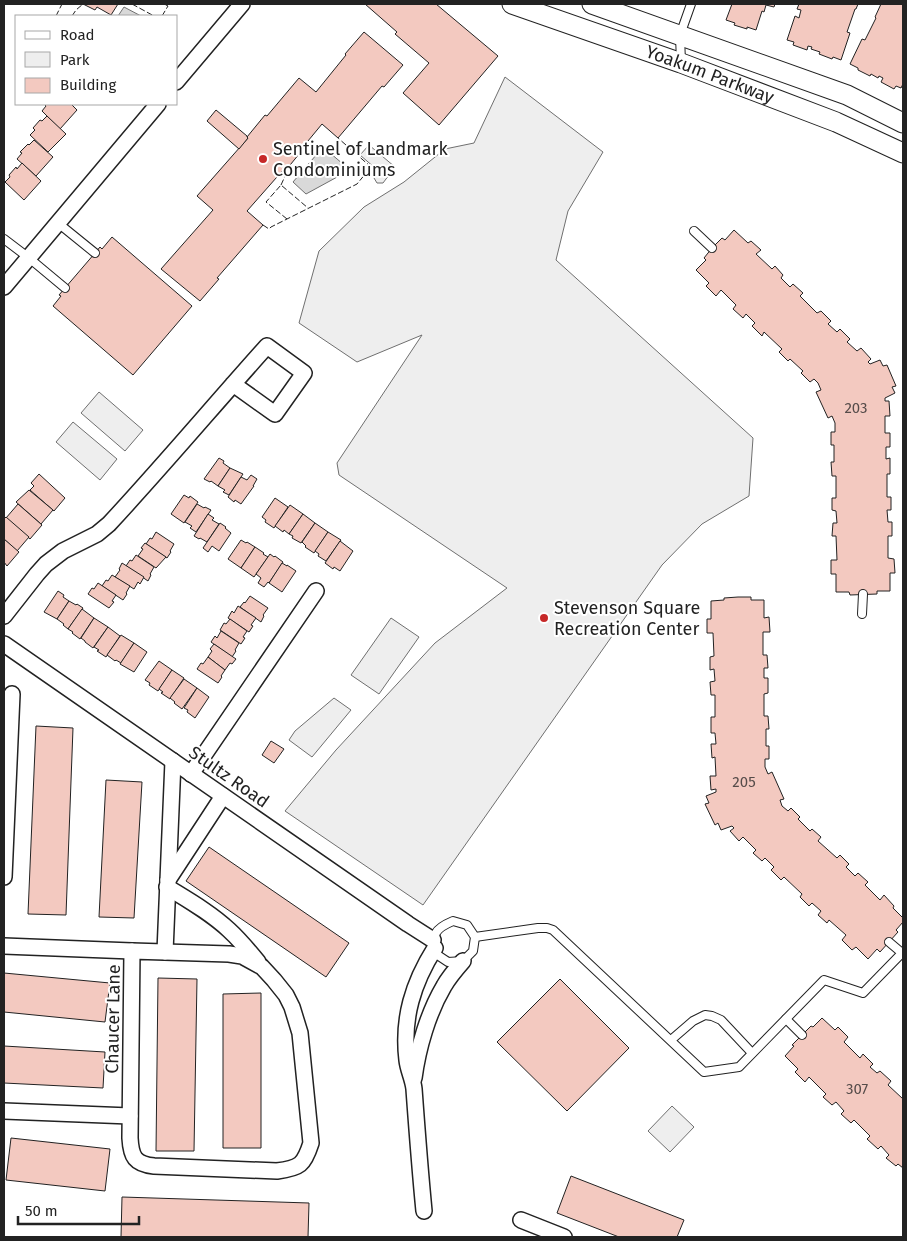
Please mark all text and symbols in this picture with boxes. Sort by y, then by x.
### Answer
legend [15,15,178,105]
text: Road [60,26,95,44]
street label: Yoakum Parkway [643,41,777,108]
text: Park [60,51,90,69]
text: Building [60,76,116,94]
place label: Sentinel of Landmark Condominiums [273,138,449,181]
marker: Sentinel of Landmark Condominiums [257,153,269,165]
house number: 203 [844,399,868,417]
place label: Stevenson Square Recreation Center [554,597,700,640]
marker: Stevenson Square Recreation Center [538,612,550,624]
street label: Stultz Road [185,741,273,813]
house number: 205 [732,773,756,791]
street label: Chaucer Lane [101,964,125,1074]
house number: 307 [846,1080,868,1098]
scale bar [18,1194,139,1226]
text: 50 m [25,1202,58,1220]

